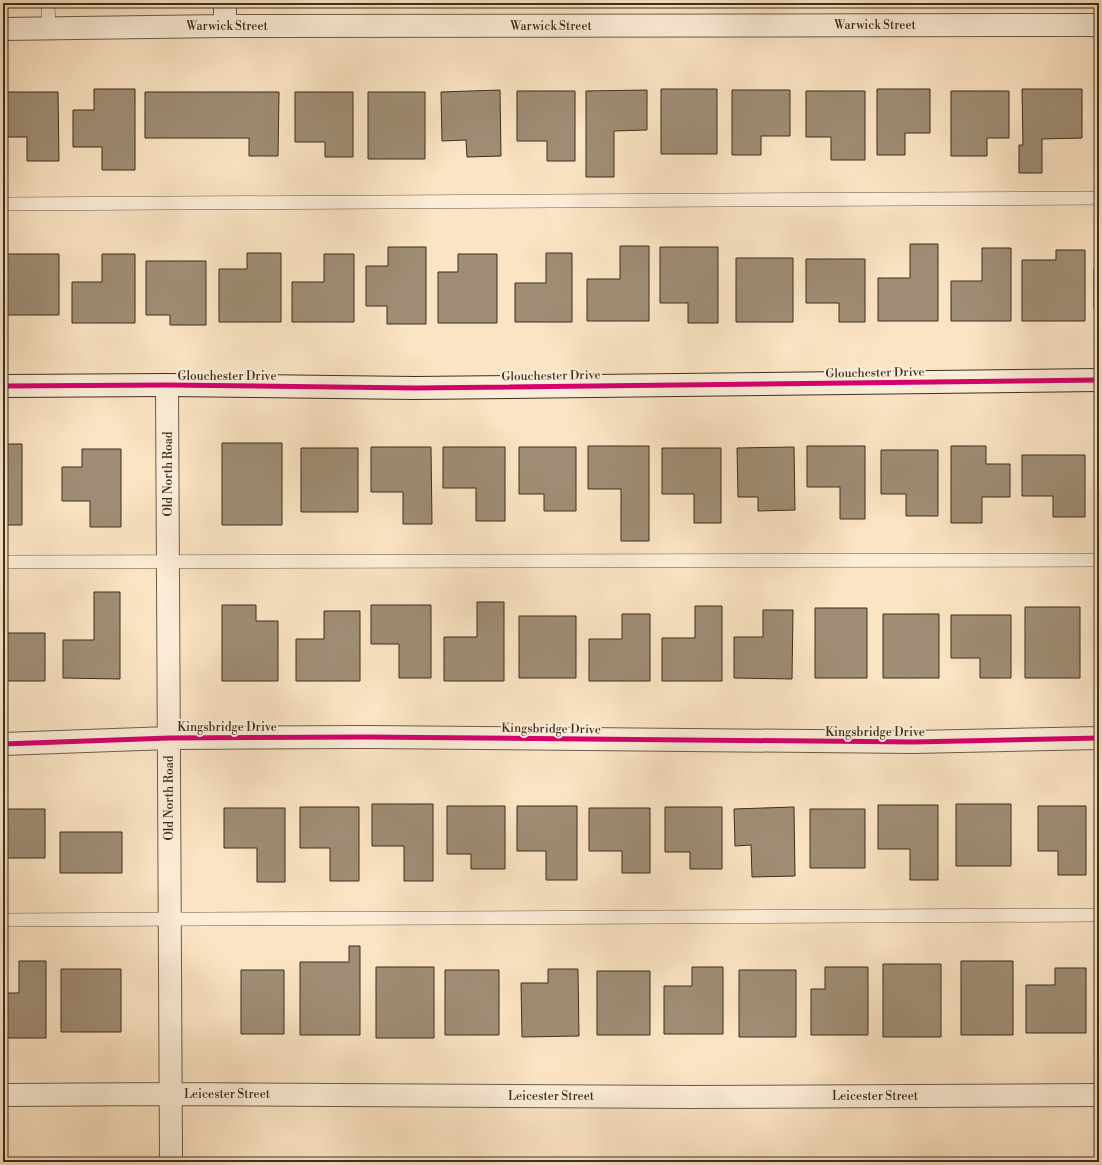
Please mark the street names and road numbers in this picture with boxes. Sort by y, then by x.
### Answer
street label: Warwick Street [833,18,916,33]
street label: Warwick Street [185,19,268,34]
street label: Warwick Street [509,19,592,34]
street label: Glouchester Drive [825,365,925,381]
street label: Glouchester Drive [501,368,601,384]
street label: Glouchester Drive [178,369,276,384]
street label: Old North Road [161,431,176,517]
street label: Kingsbridge Drive [177,720,277,735]
street label: Kingsbridge Drive [501,721,601,737]
street label: Kingsbridge Drive [825,725,925,740]
street label: Old North Road [162,755,177,841]
street label: Leicester Street [184,1087,271,1102]
street label: Leicester Street [508,1089,595,1104]
street label: Leicester Street [832,1089,919,1104]

